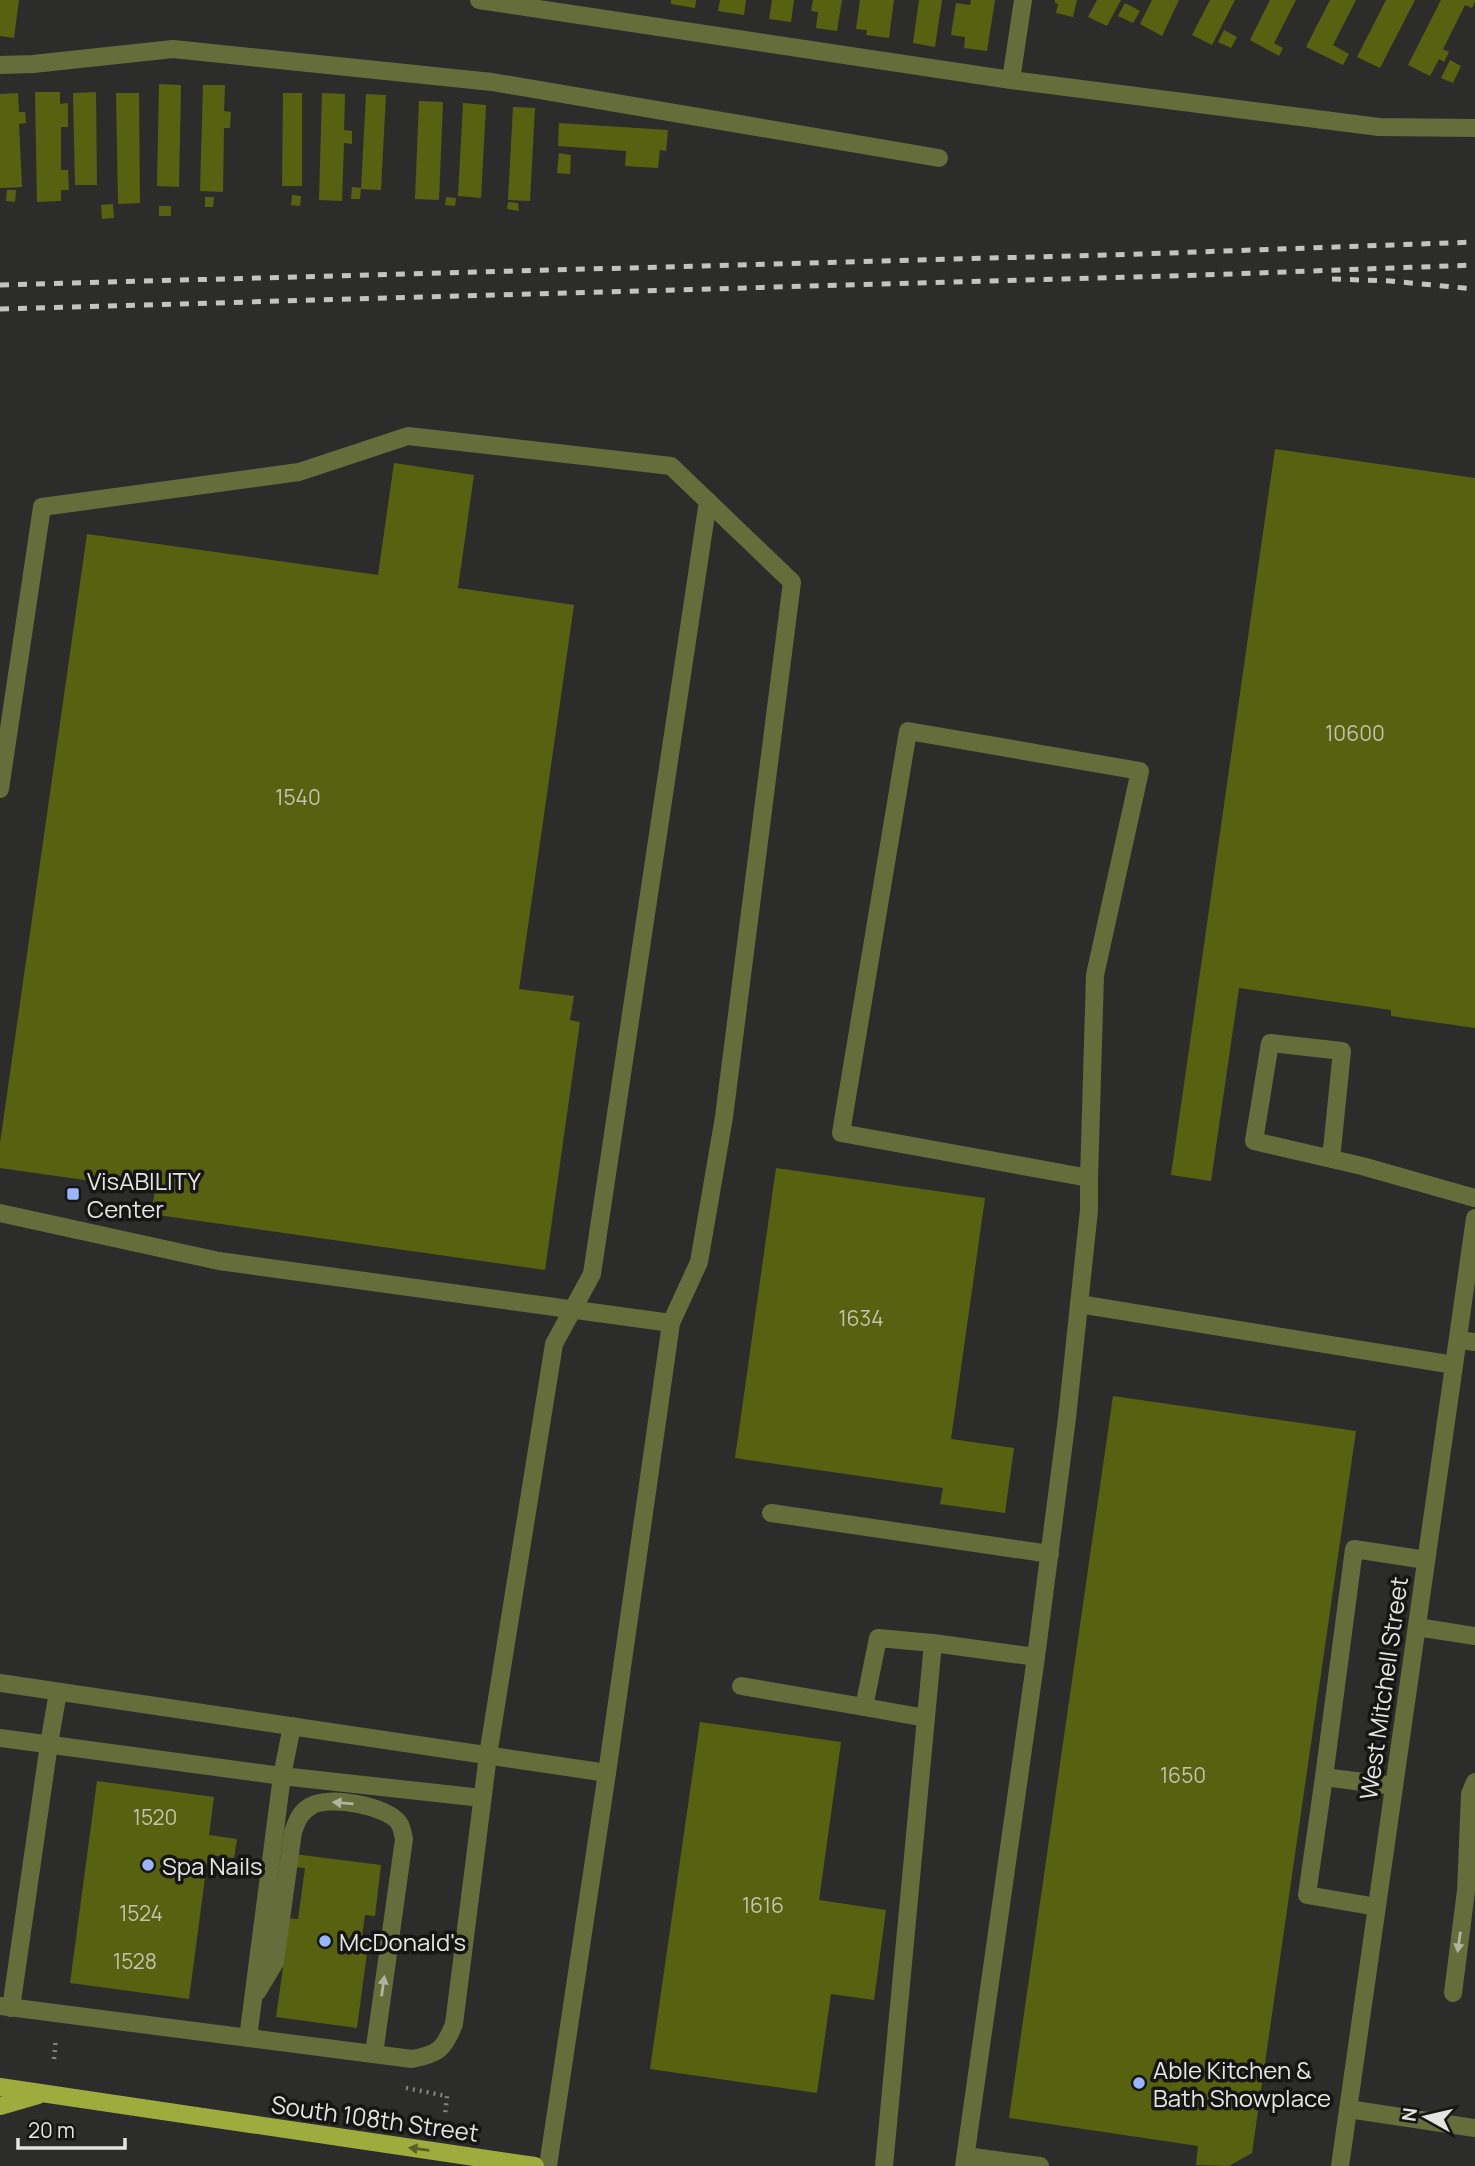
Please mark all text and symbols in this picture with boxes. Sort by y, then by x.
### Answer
house number: 10600 [1325,719,1385,747]
house number: 1540 [275,783,321,811]
place label: VisABILITY Center [87,1164,202,1225]
marker: VisABILITY Center [65,1186,81,1202]
house number: 1634 [838,1304,884,1332]
street label: West Mitchell Street [1351,1574,1415,1802]
house number: 1650 [1160,1761,1206,1789]
one-way arrow [332,1797,354,1808]
house number: 1520 [133,1803,177,1831]
place label: Spa Nails [162,1849,263,1882]
marker: Spa Nails [140,1857,156,1873]
house number: 1616 [742,1891,784,1919]
house number: 1524 [119,1899,163,1927]
place label: McDonald's [339,1925,466,1958]
one-way arrow [1454,1931,1465,1953]
marker: McDonald's [317,1933,333,1949]
house number: 1528 [113,1947,157,1975]
one-way arrow [378,1975,389,1997]
place label: Able Kitchen & Bath Showplace [1153,2053,1331,2114]
marker: Able Kitchen & Bath Showplace [1131,2075,1147,2091]
north arrow [1391,2082,1461,2152]
street label: South 108th Street [269,2087,481,2149]
scale bar [18,2106,124,2150]
text: N [1395,2106,1423,2123]
text: 20 m [28,2116,75,2144]
one-way arrow [408,2143,430,2154]

